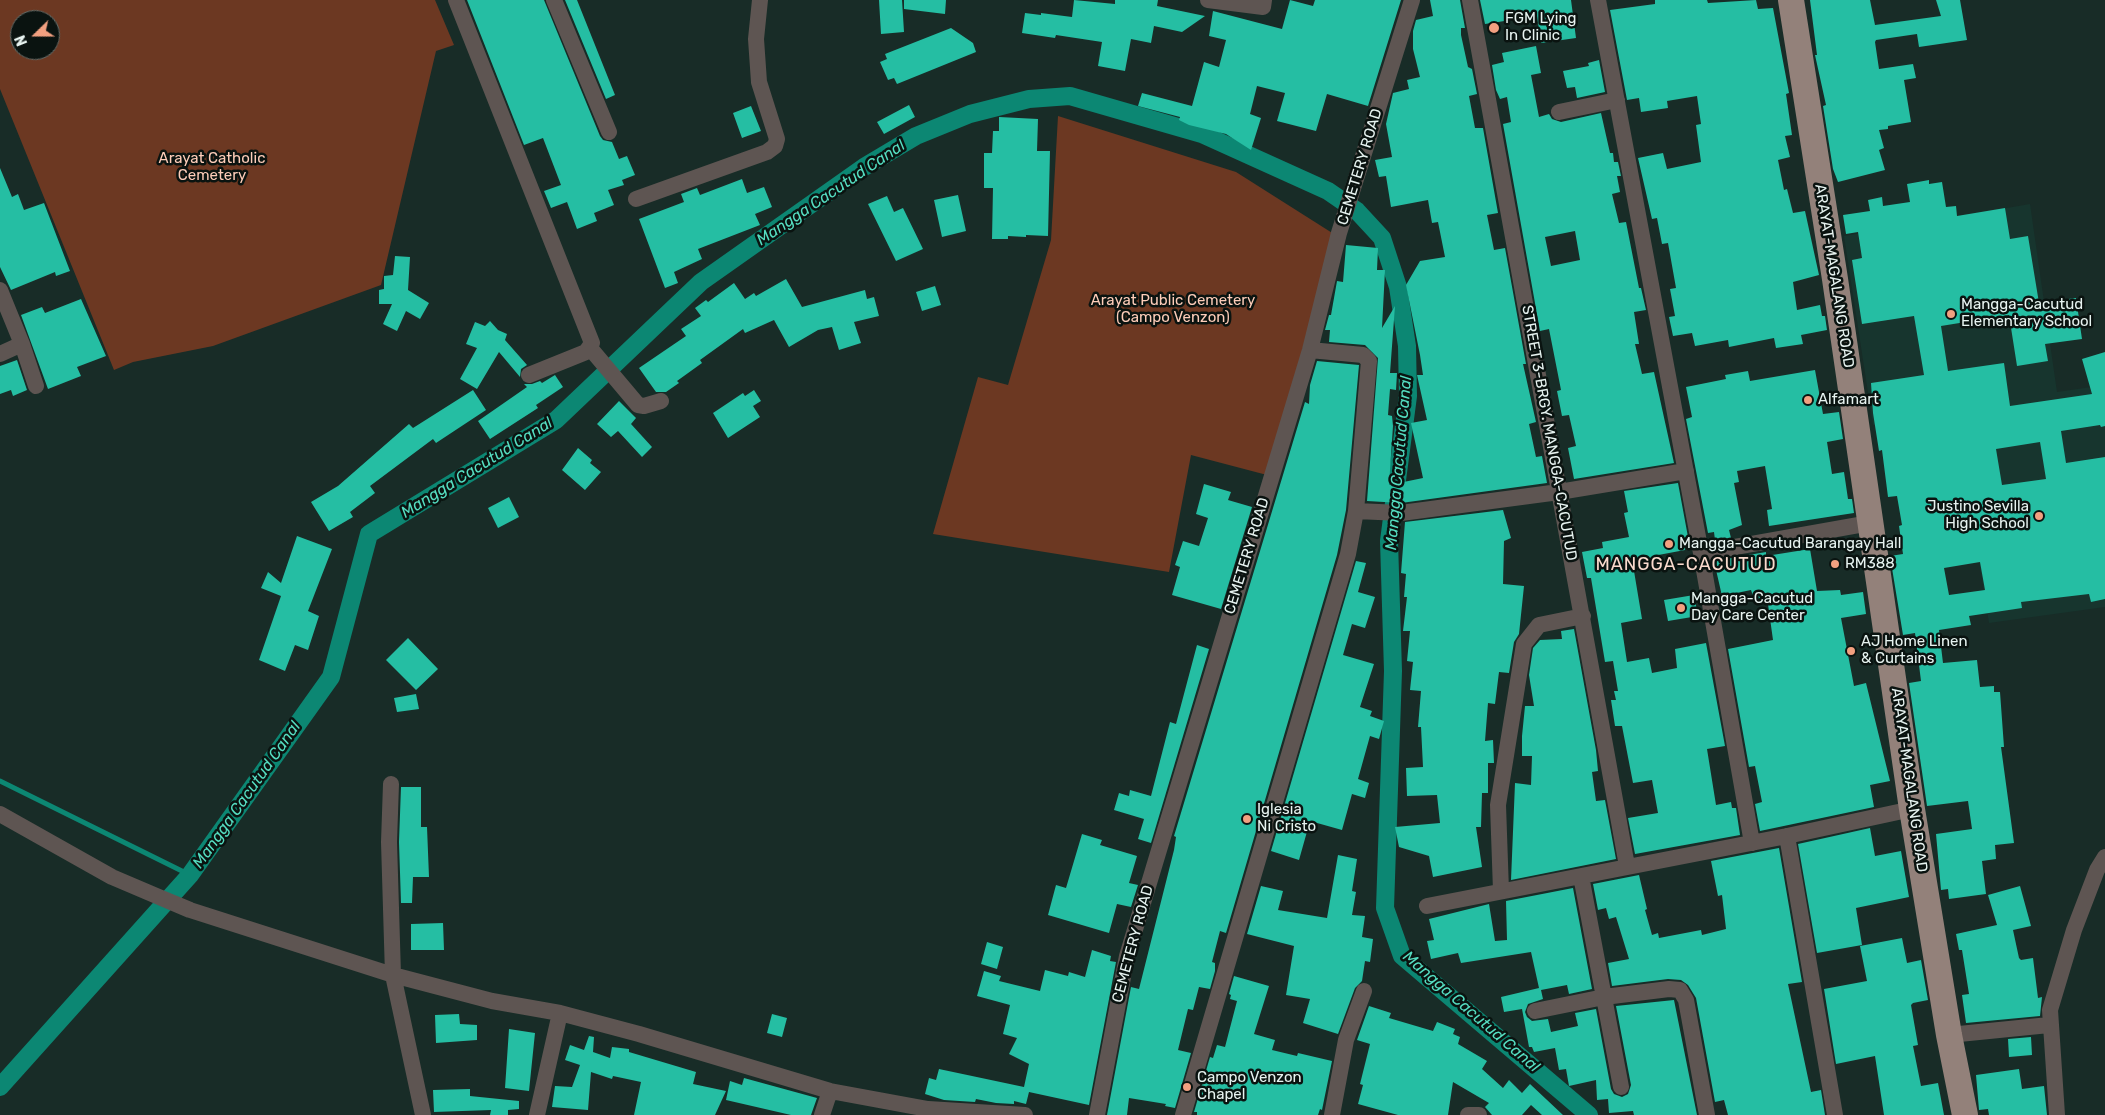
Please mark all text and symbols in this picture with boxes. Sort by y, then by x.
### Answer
north arrow [10,10,60,60]
place label: FGM Lying In Clinic [1505,10,1576,45]
marker: FGM Lying In Clinic [1487,21,1501,35]
text: N [12,33,31,48]
street label: CEMETERY ROAD [1334,107,1386,227]
water label: Mangga Cacutud Canal [753,136,909,250]
park label: Arayat Catholic Cemetery [159,150,265,185]
street label: ARAYAT-MAGALANG ROAD [1811,183,1857,369]
park label: Arayat Public Cemetery (Campo Venzon) [1091,292,1255,327]
place label: Mangga-Cacutud Elementary School [1961,296,2092,331]
street label: STREET 3-BRGY. MANGGA-CACUTUD [1518,304,1580,562]
marker: Mangga-Cacutud Elementary School [1945,308,1957,320]
water label: Mangga Cacutud Canal [1382,375,1416,551]
place label: Alfamart [1818,391,1879,409]
marker: Alfamart [1802,394,1814,406]
water label: Mangga Cacutud Canal [398,413,556,523]
street label: CEMETERY ROAD [1221,496,1273,616]
place label: Justino Sevilla High School [1927,498,2029,533]
marker: Justino Sevilla High School [2033,510,2045,522]
place label: Mangga-Cacutud Barangay Hall [1679,535,1901,553]
marker: Mangga-Cacutud Barangay Hall [1663,538,1675,550]
district label: MANGGA-CACUTUD [1594,554,1778,576]
place label: RM388 [1845,555,1895,573]
marker: RM388 [1829,558,1841,570]
place label: Mangga-Cacutud Day Care Center [1691,590,1813,625]
marker: Mangga-Cacutud Day Care Center [1675,602,1687,614]
place label: AJ Home Linen & Curtains [1861,633,1967,668]
marker: AJ Home Linen & Curtains [1845,645,1857,657]
street label: ARAYAT-MAGALANG ROAD [1887,687,1931,873]
water label: Mangga Cacutud Canal [189,718,305,872]
place label: Iglesia Ni Cristo [1257,801,1316,836]
marker: Iglesia Ni Cristo [1241,813,1253,825]
street label: CEMETERY ROAD [1109,883,1157,1005]
water label: Mangga Cacutud Canal [1399,947,1543,1077]
place label: Campo Venzon Chapel [1197,1069,1302,1104]
marker: Campo Venzon Chapel [1181,1081,1193,1093]

